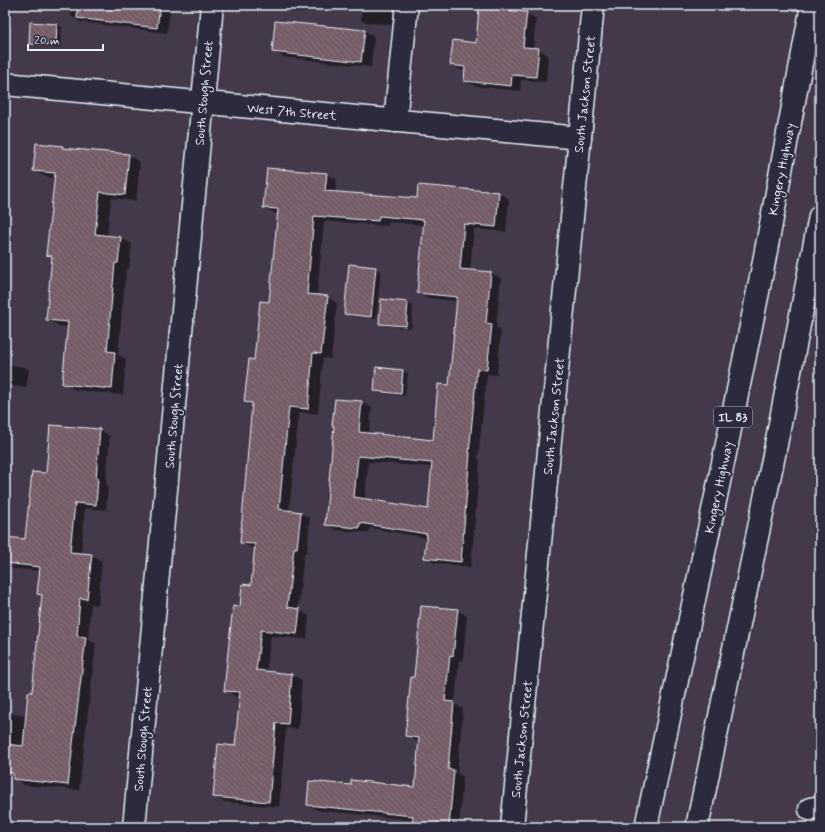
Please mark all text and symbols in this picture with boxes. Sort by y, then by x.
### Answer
scale bar [28,26,103,52]
text: 20 m [34,33,60,49]
street label: South Jackson Street [571,35,600,154]
street label: South Stough Street [191,40,219,146]
street label: West 7th Street [246,100,338,125]
street label: Kingery Highway [765,122,801,217]
street label: South Jackson Street [540,357,569,476]
street label: South Stough Street [161,363,189,469]
road number: IL 83 [714,407,752,427]
street label: Kingery Highway [701,440,739,535]
street label: South Jackson Street [508,680,537,799]
street label: South Stough Street [130,686,158,792]

